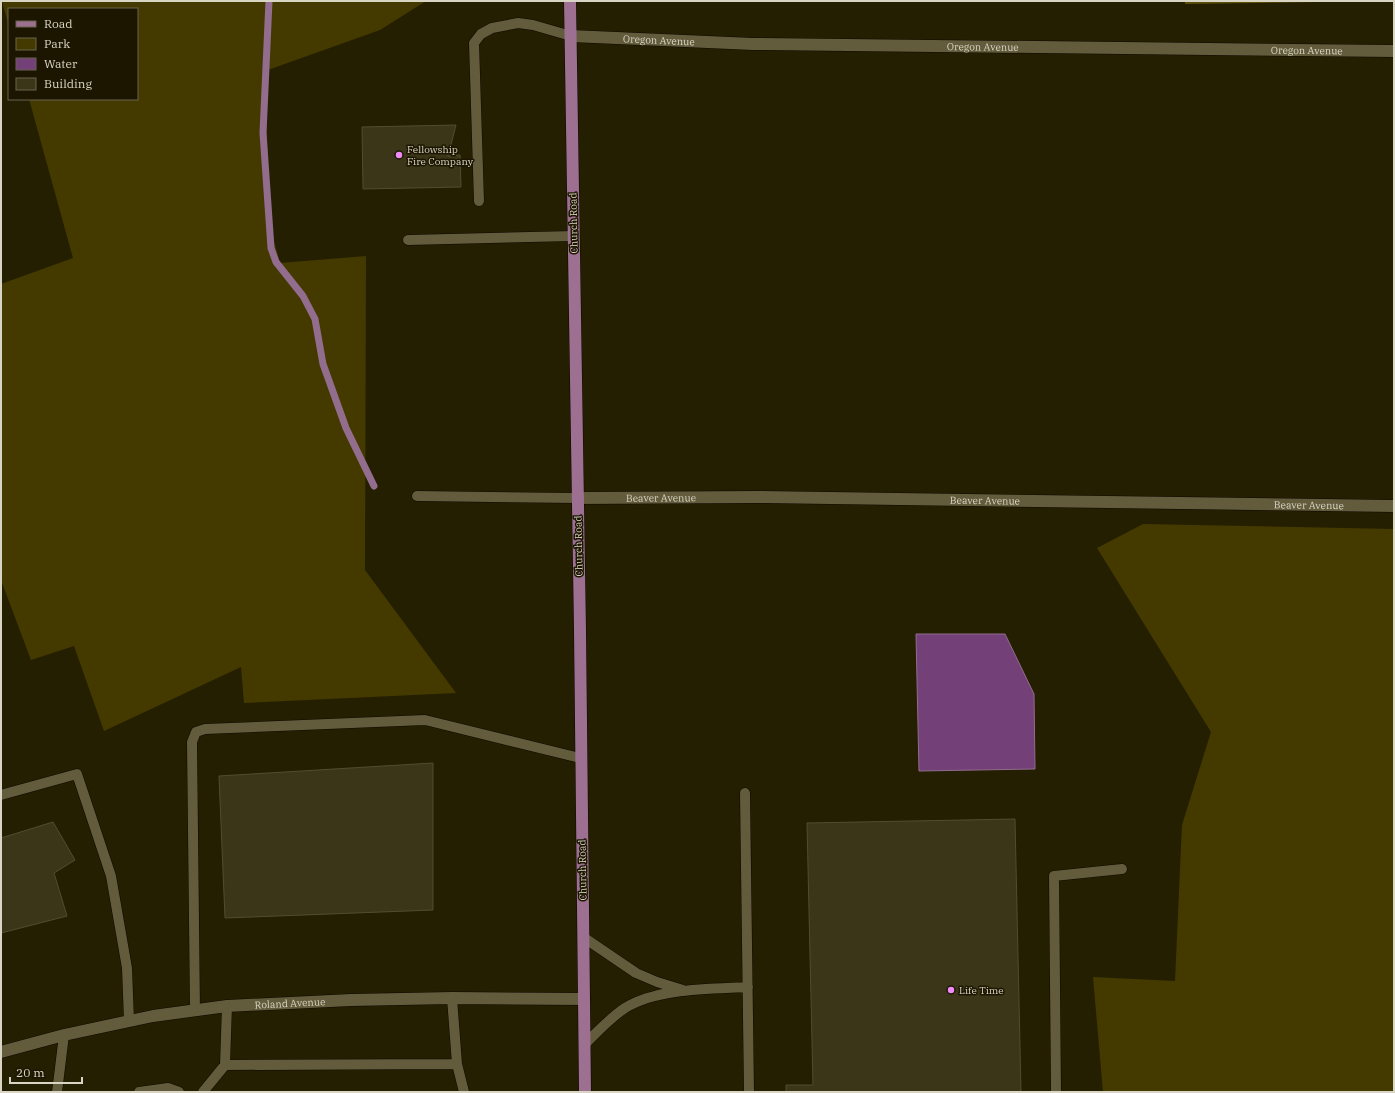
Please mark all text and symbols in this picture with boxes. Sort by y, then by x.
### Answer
legend [8,8,138,100]
text: Road [44,16,73,31]
street label: Oregon Avenue [623,32,695,48]
text: Park [44,36,70,51]
street label: Oregon Avenue [947,40,1019,54]
street label: Oregon Avenue [1271,44,1343,57]
text: Water [44,56,78,71]
text: Building [44,76,92,91]
place label: Fellowship Fire Company [407,143,474,168]
marker: Fellowship Fire Company [394,150,404,160]
street label: Church Road [566,192,581,254]
street label: Beaver Avenue [626,491,696,505]
street label: Beaver Avenue [950,494,1020,508]
street label: Beaver Avenue [1274,498,1344,512]
street label: Church Road [571,515,586,577]
street label: Church Road [575,839,590,901]
place label: Life Time [959,984,1004,997]
marker: Life Time [946,985,956,995]
street label: Roland Avenue [254,995,326,1012]
scale bar [10,1059,82,1085]
text: 20 m [16,1065,45,1080]

